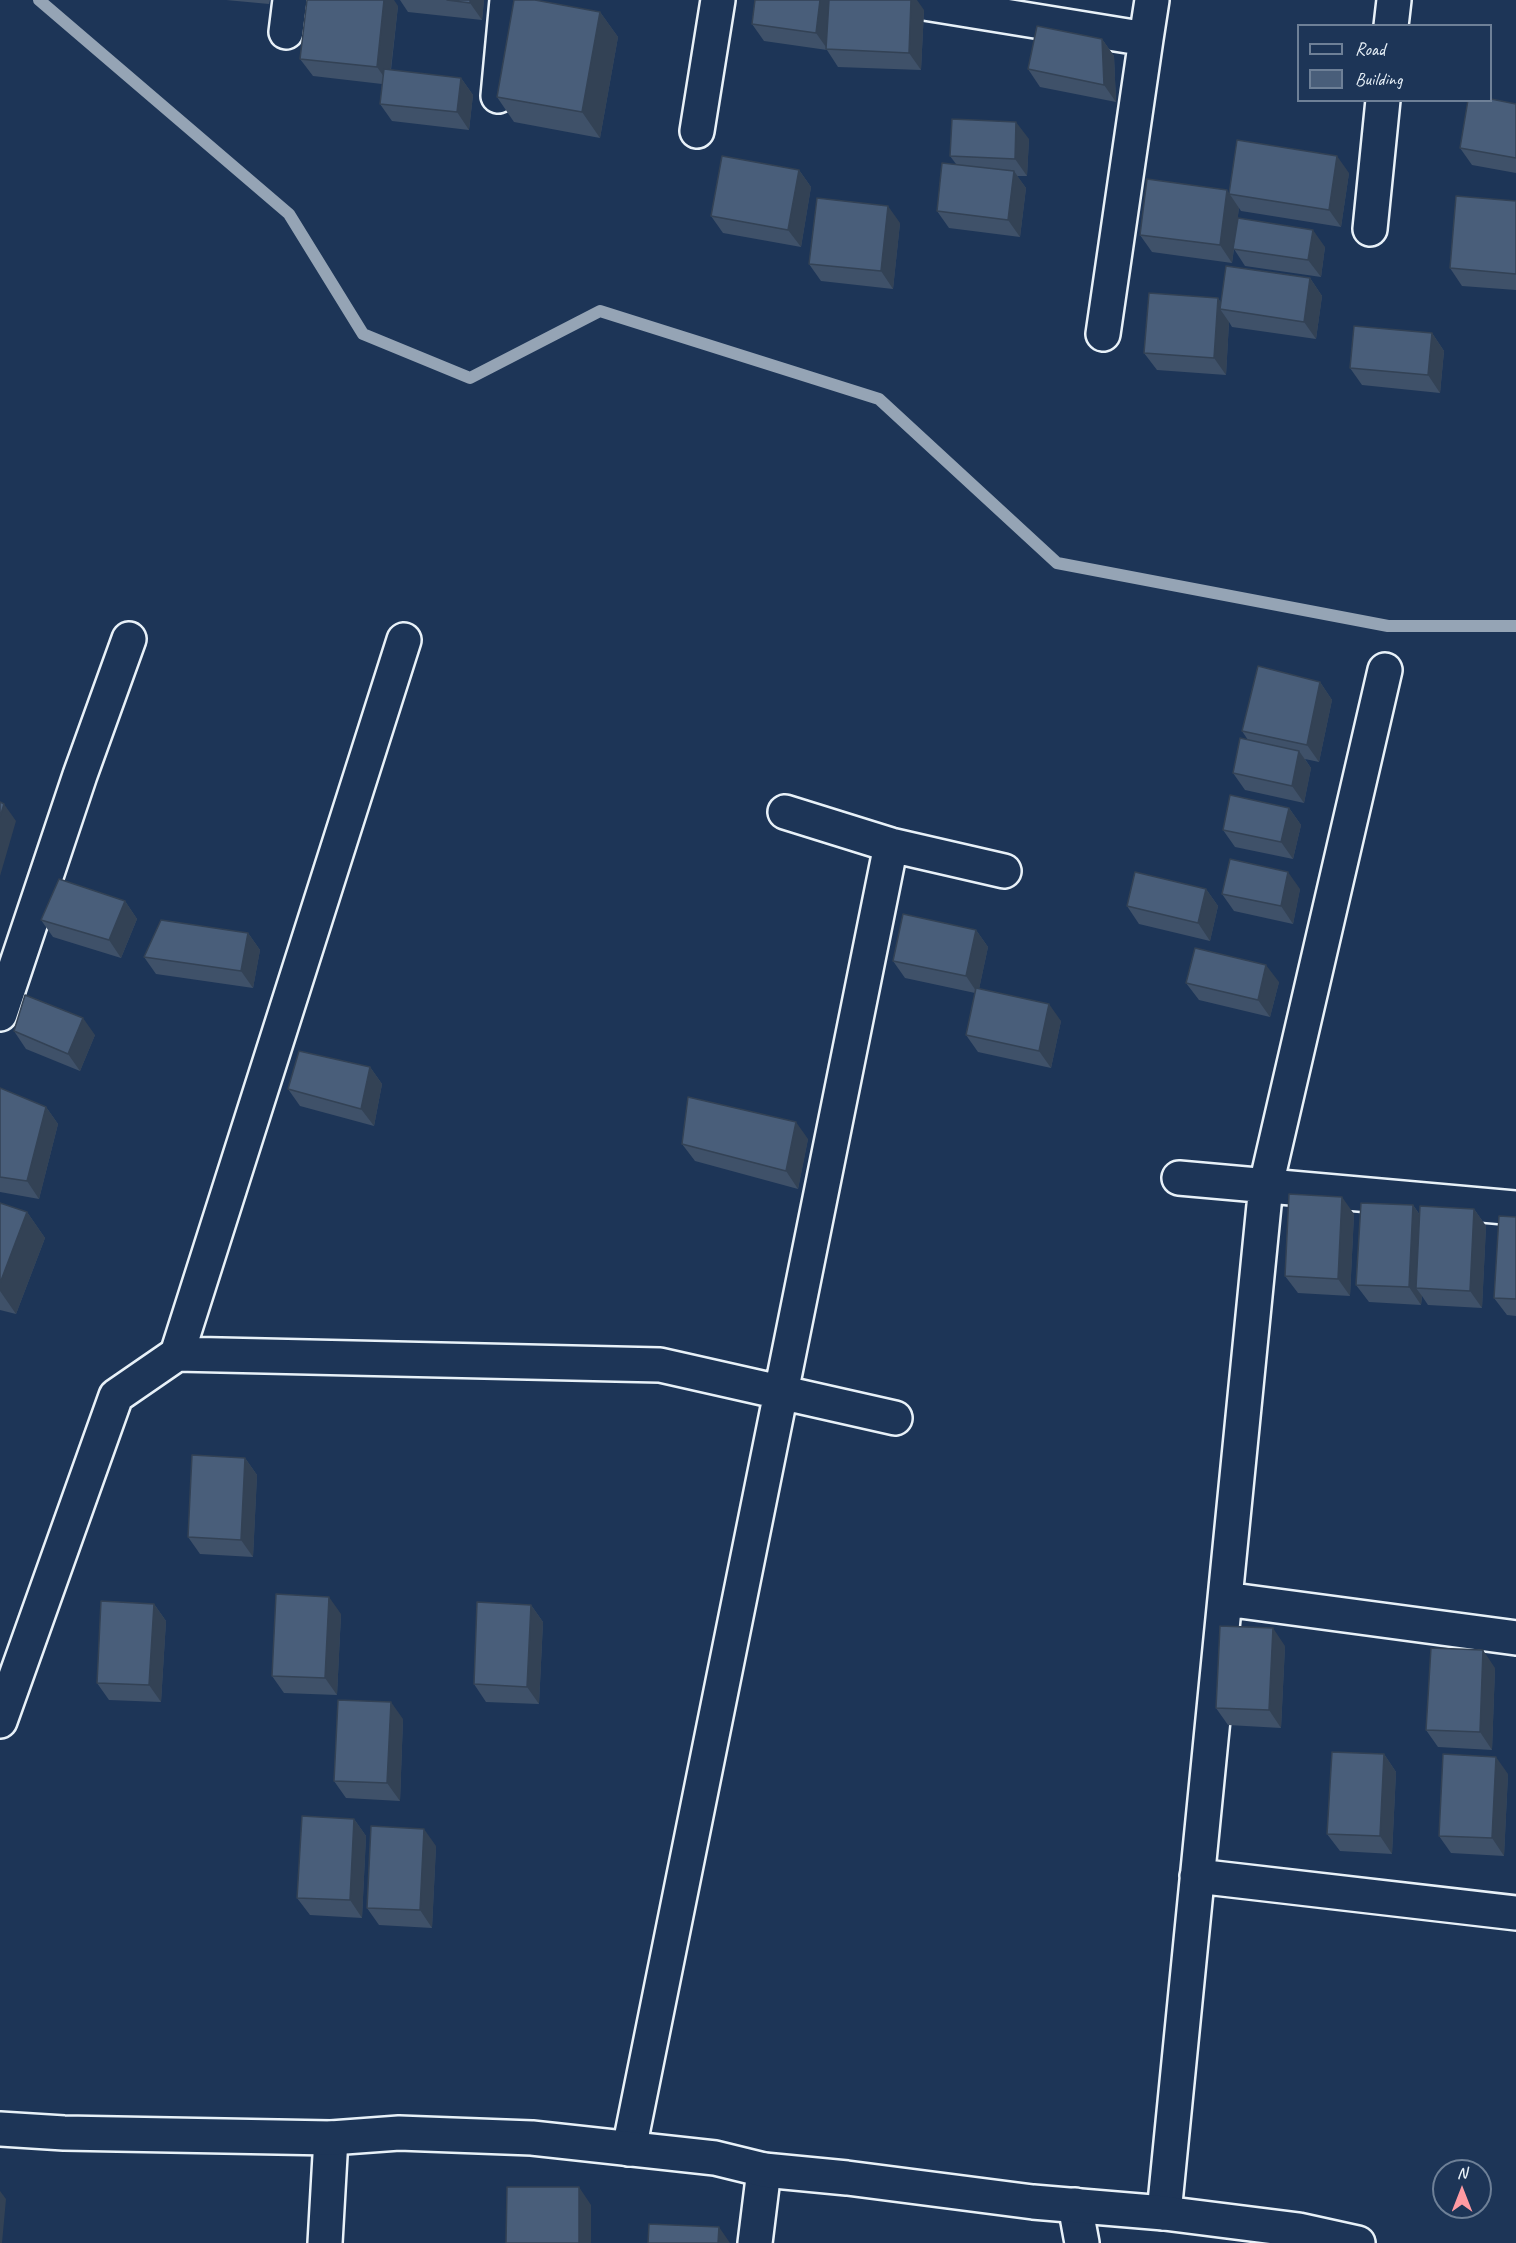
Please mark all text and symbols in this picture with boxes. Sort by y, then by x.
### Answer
legend [1297,24,1492,102]
text: Road [1355,38,1385,60]
text: Building [1355,68,1402,90]
north arrow [1432,2159,1492,2219]
text: N [1457,2163,1467,2183]

